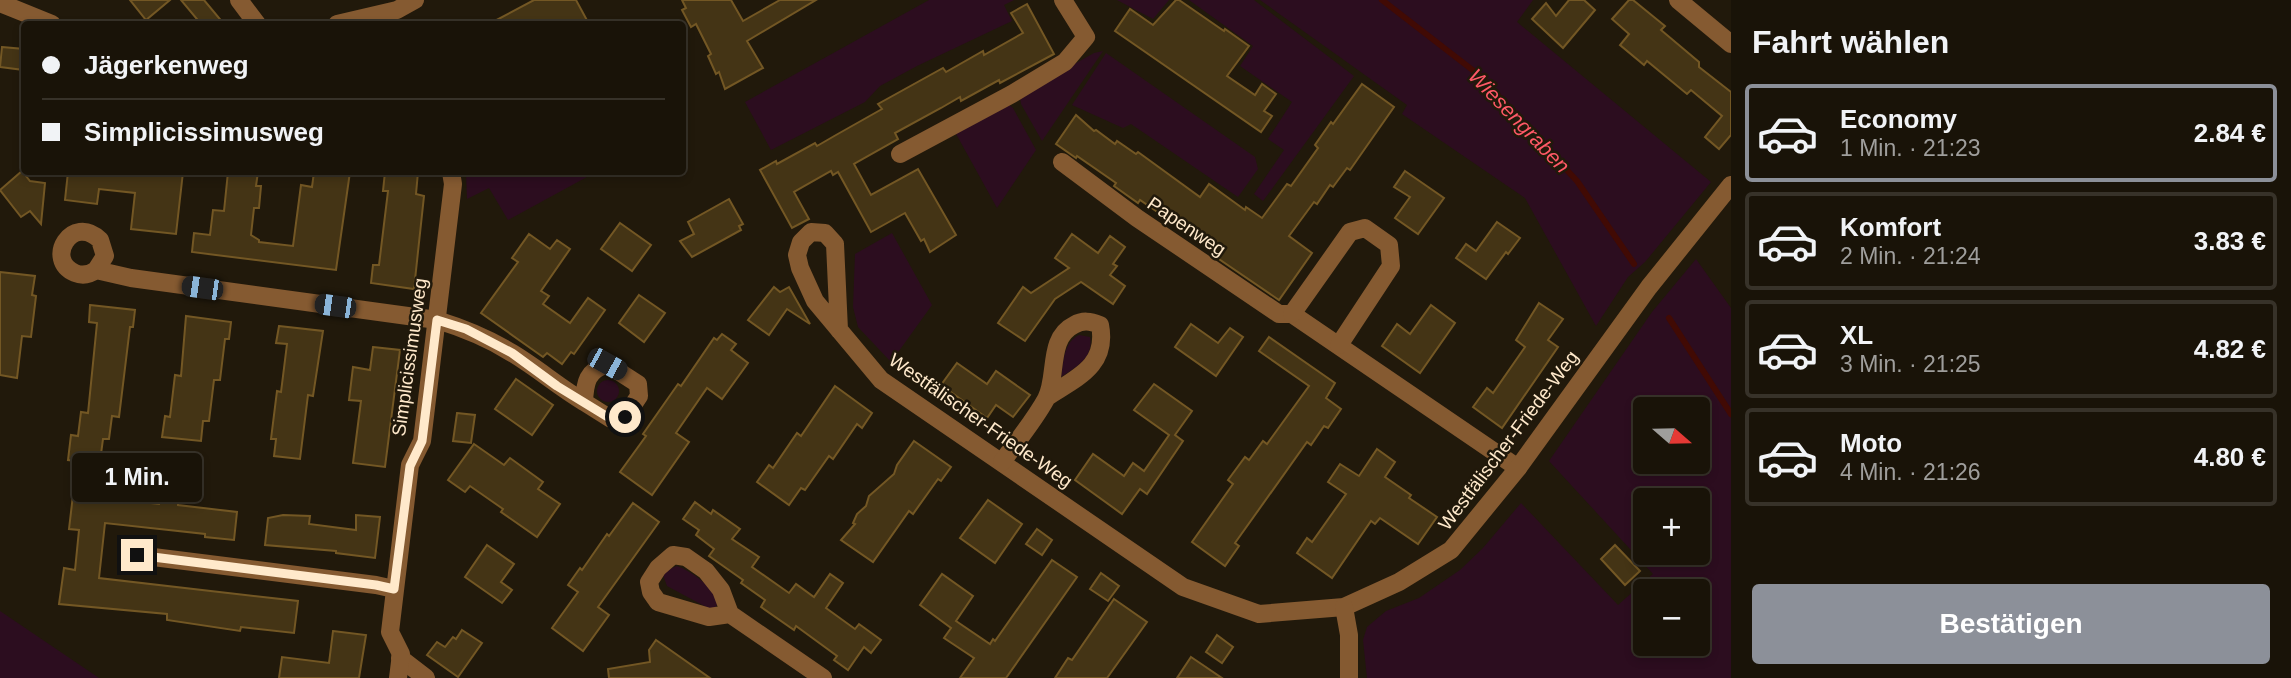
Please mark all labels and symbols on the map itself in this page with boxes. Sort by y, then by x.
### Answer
water label: Wiesengraben [1464,64,1575,177]
street label: Papenweg [1144,193,1230,260]
car [180,275,225,301]
street label: Simplicissimusweg [388,277,431,437]
car [313,293,358,319]
car [584,345,631,383]
street label: Westfälischer-Friede-Weg [1434,347,1583,534]
street label: Westfälischer-Friede-Weg [885,349,1076,492]
north arrow [1633,397,1710,474]
route start [609,401,641,433]
callout: 1 Min. [72,454,202,503]
route end [121,539,153,571]

